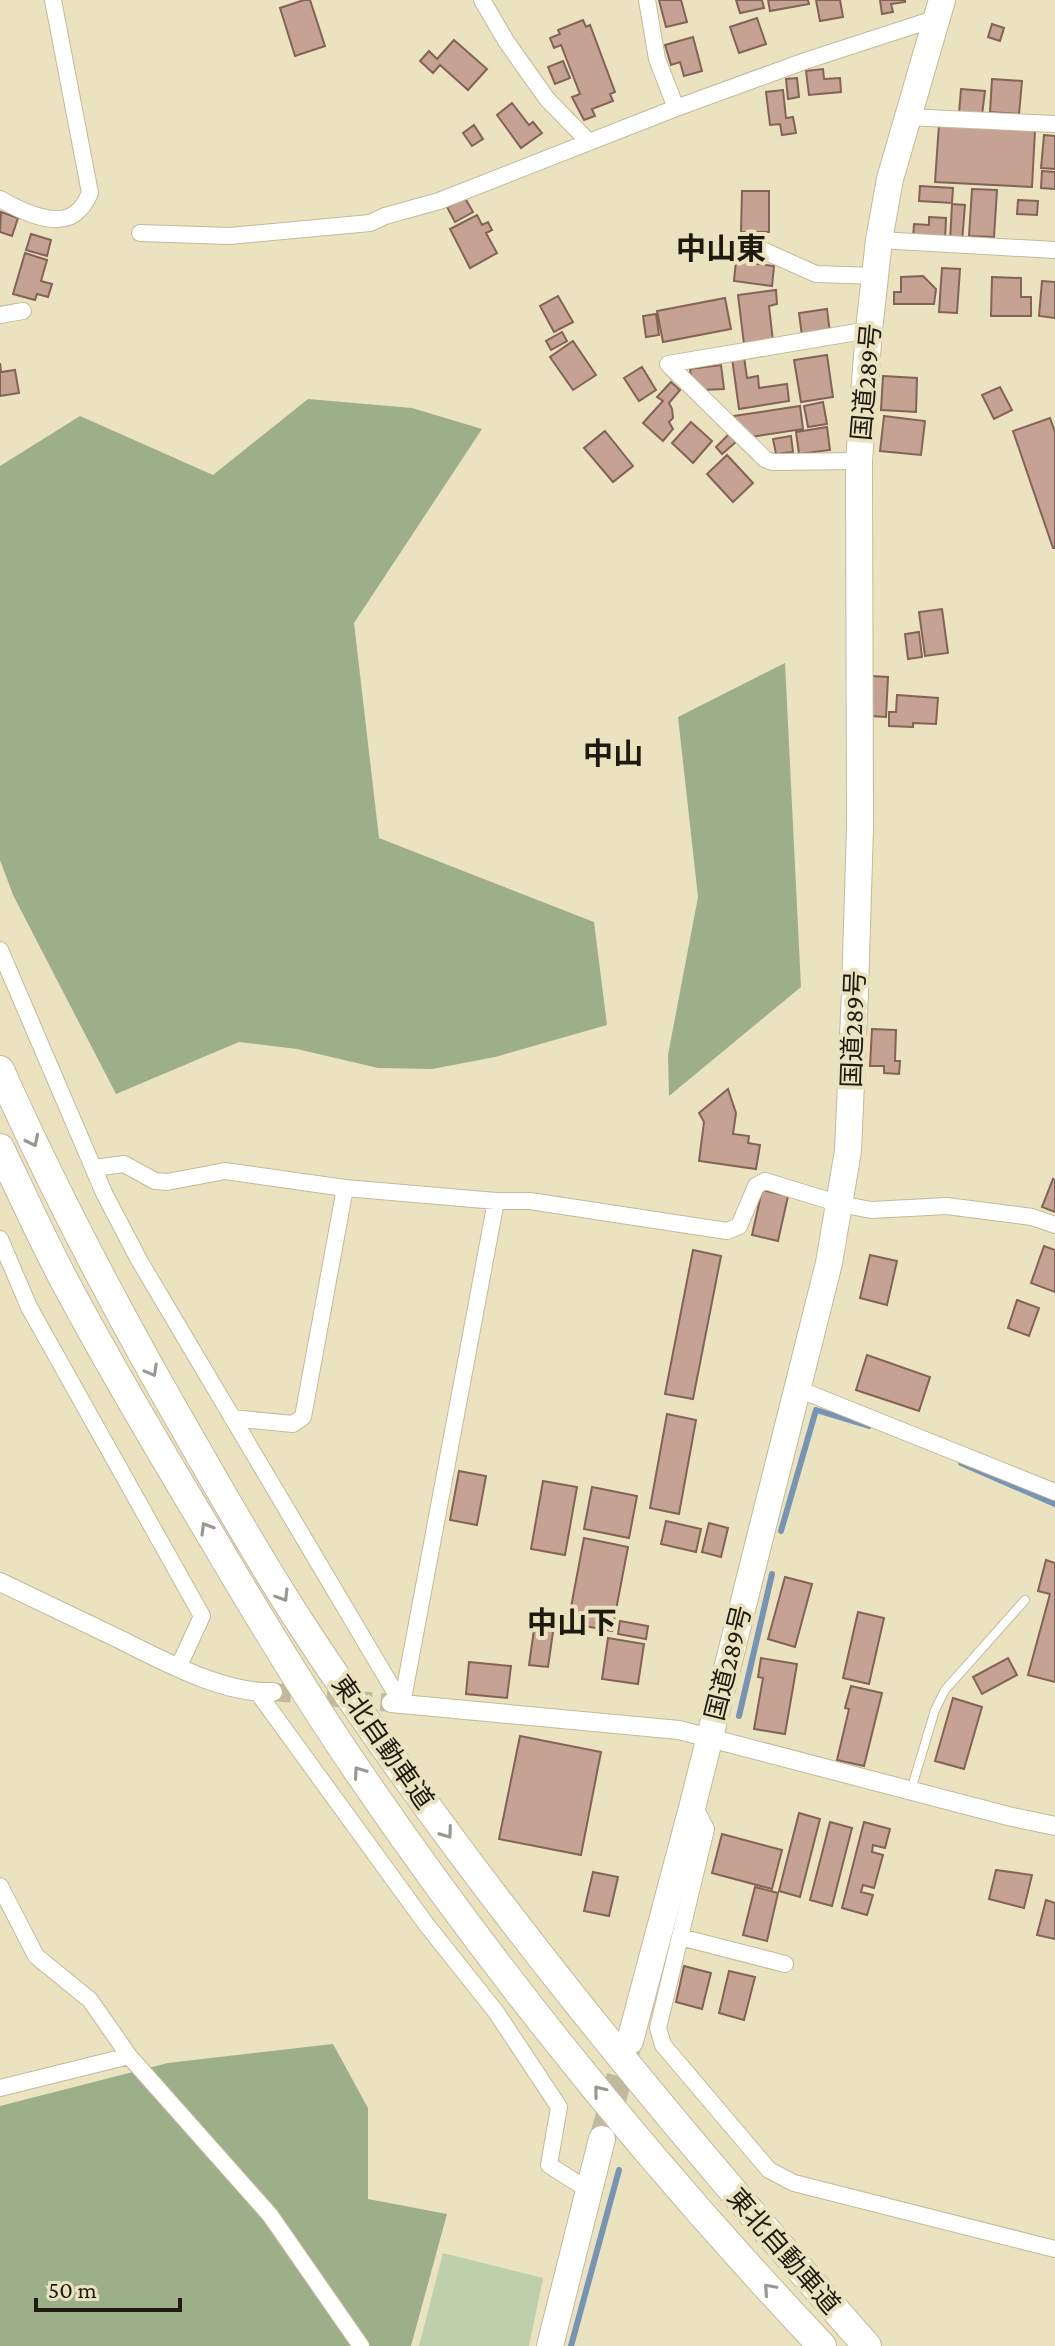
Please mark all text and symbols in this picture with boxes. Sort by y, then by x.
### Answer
district label: 中山東 [676,232,766,265]
street label: 国道289号 [847,322,886,442]
district label: 中山 [583,737,643,770]
street label: 国道289号 [837,970,870,1088]
one-way arrow [23,1132,39,1147]
one-way arrow [143,1363,158,1378]
one-way arrow [200,1522,216,1537]
one-way arrow [274,1587,289,1602]
street label: 国道289号 [700,1603,757,1724]
district label: 中山下 [527,1606,617,1639]
street label: 東北自動車道 [326,1670,439,1815]
one-way arrow [354,1767,369,1781]
one-way arrow [437,1824,452,1839]
one-way arrow [595,2085,609,2100]
street label: 東北自動車道 [722,2183,846,2320]
scale bar [36,2262,180,2312]
text: 50 m [48,2276,97,2303]
one-way arrow [764,2283,778,2298]

